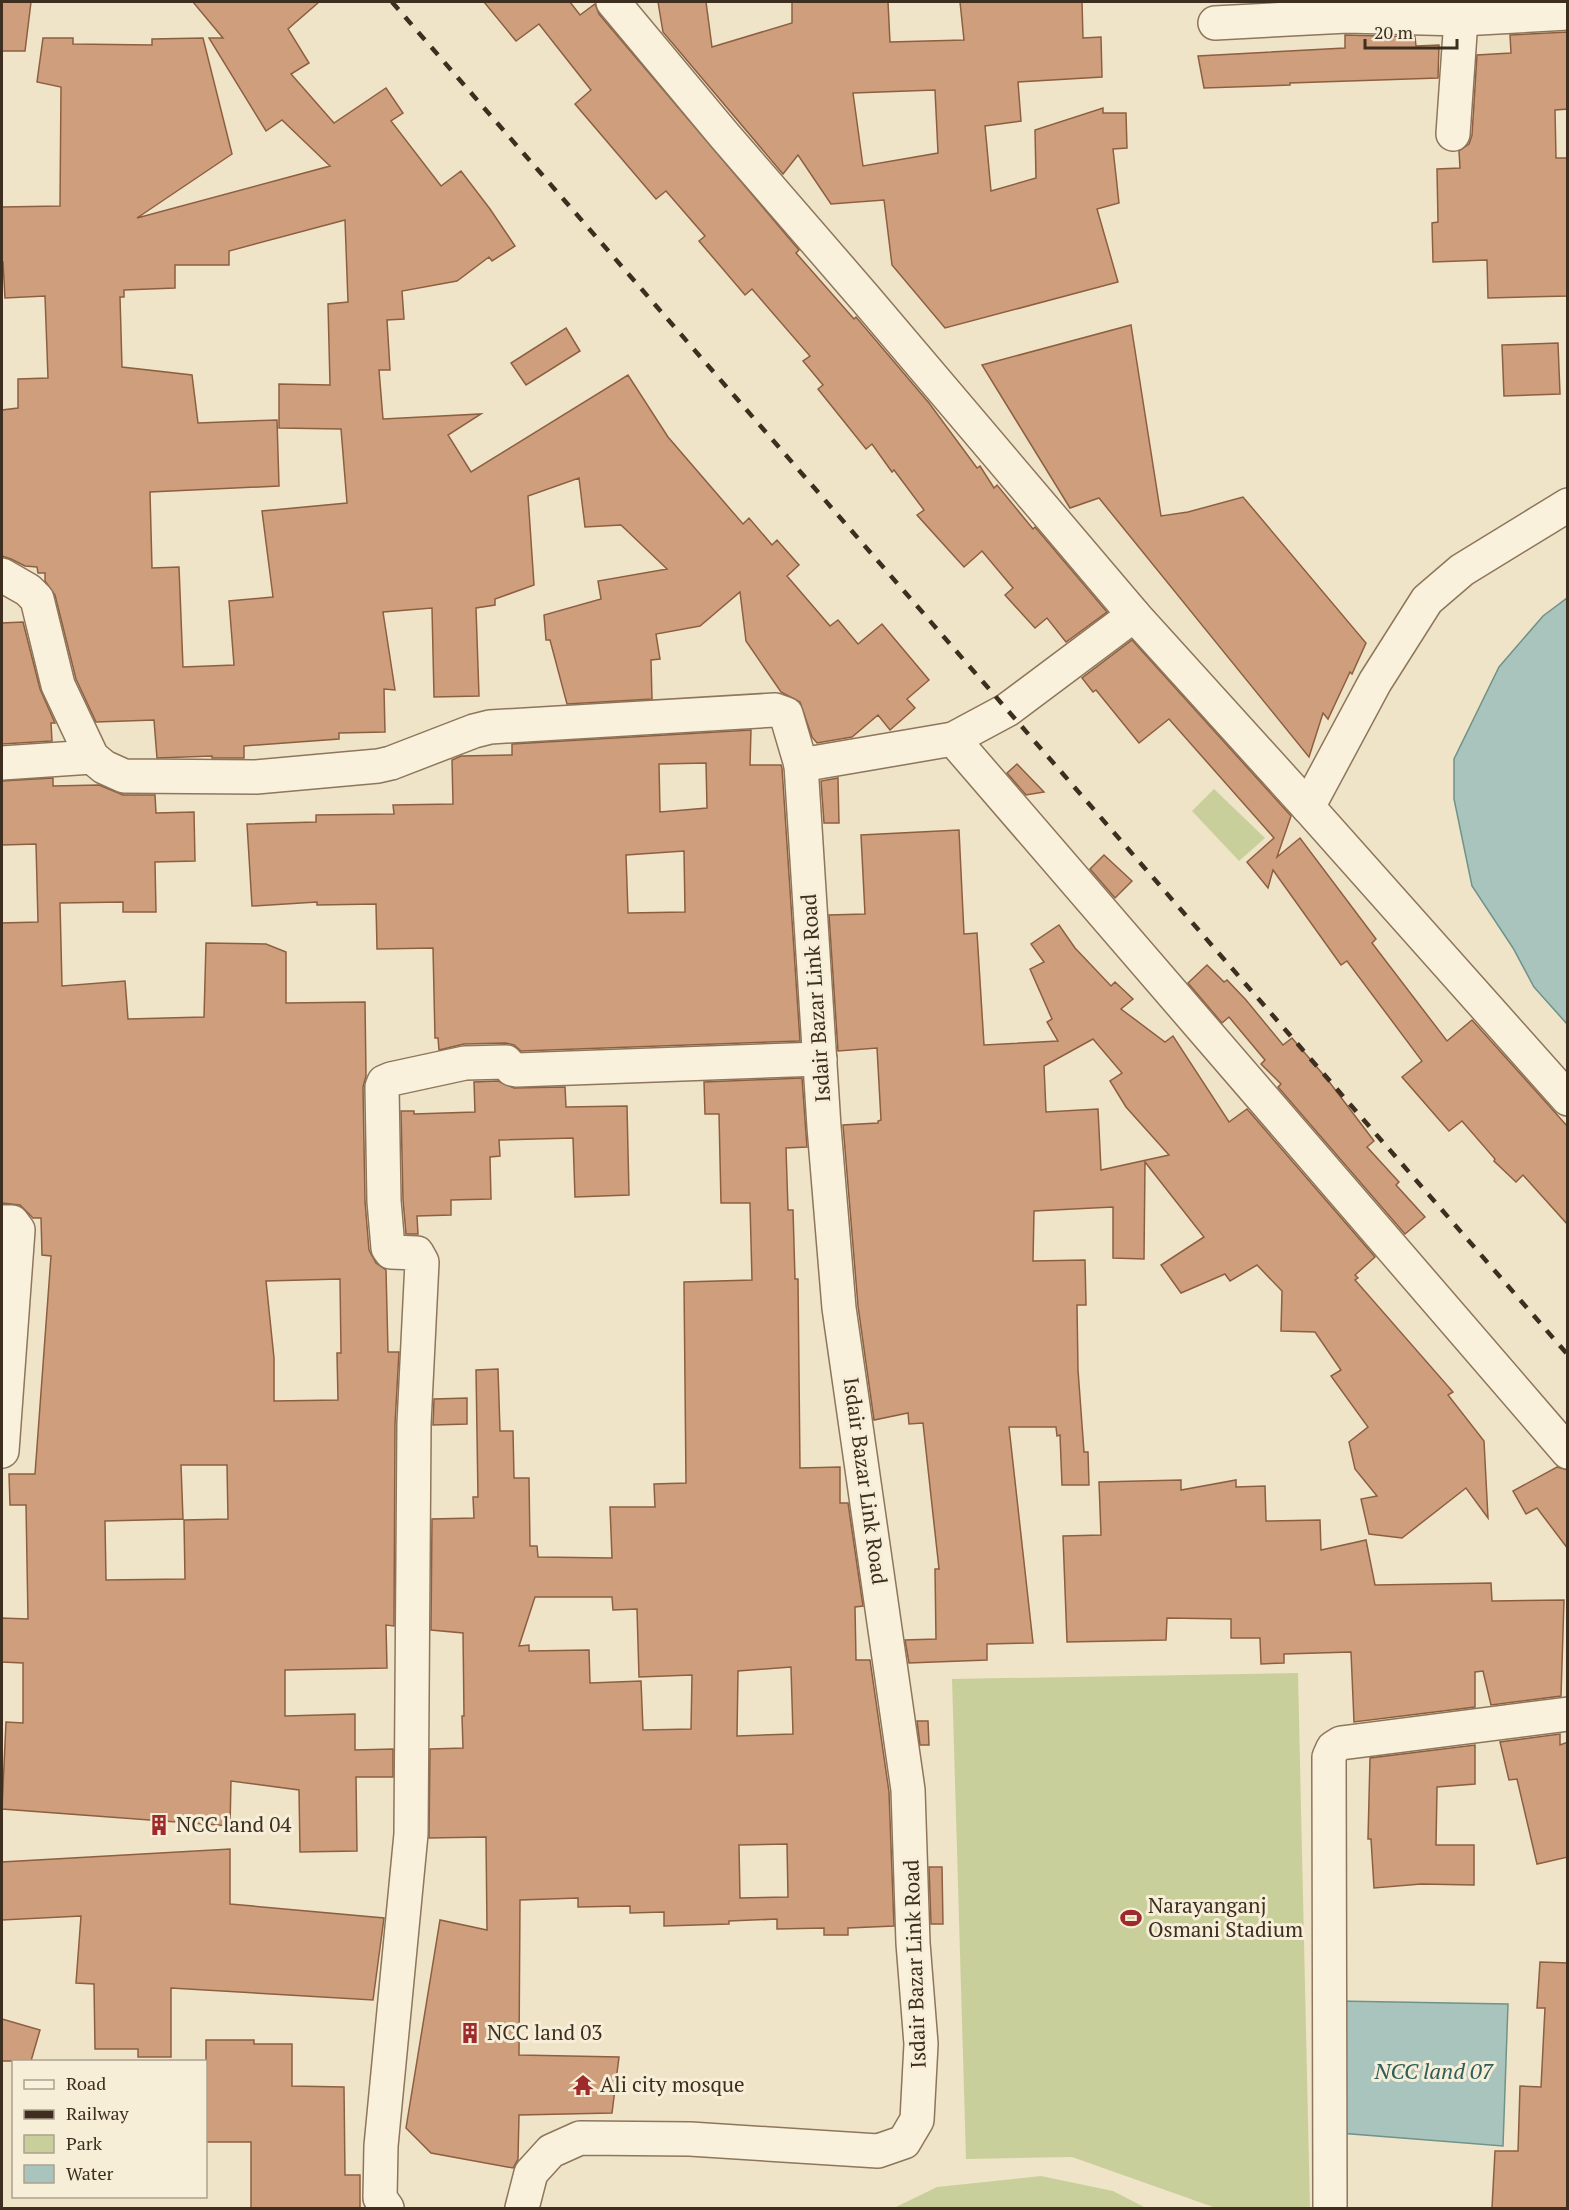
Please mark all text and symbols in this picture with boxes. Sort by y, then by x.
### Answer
scale bar [1365,12,1456,50]
text: 20 m [1374,20,1414,44]
street label: Isdair Bazar Link Road [794,893,836,1103]
street label: Isdair Bazar Link Road [838,1375,894,1587]
place label: NCC land 04 [176,1810,292,1838]
building icon: NCC land 04 [147,1813,171,1837]
street label: Isdair Bazar Link Road [896,1859,932,2069]
place label: Narayanganj Osmani Stadium [1148,1891,1303,1943]
sports icon: Narayanganj Osmani Stadium [1119,1906,1143,1930]
place label: NCC land 03 [487,2018,603,2046]
building icon: NCC land 03 [458,2021,482,2045]
water label: NCC land 07 [1374,2056,1494,2085]
legend [12,2060,207,2198]
place label: Ali city mosque [600,2070,745,2098]
text: Road [66,2071,106,2095]
temple icon: Ali city mosque [571,2073,595,2097]
text: Railway [66,2101,130,2125]
text: Park [66,2131,103,2155]
text: Water [66,2161,113,2185]

